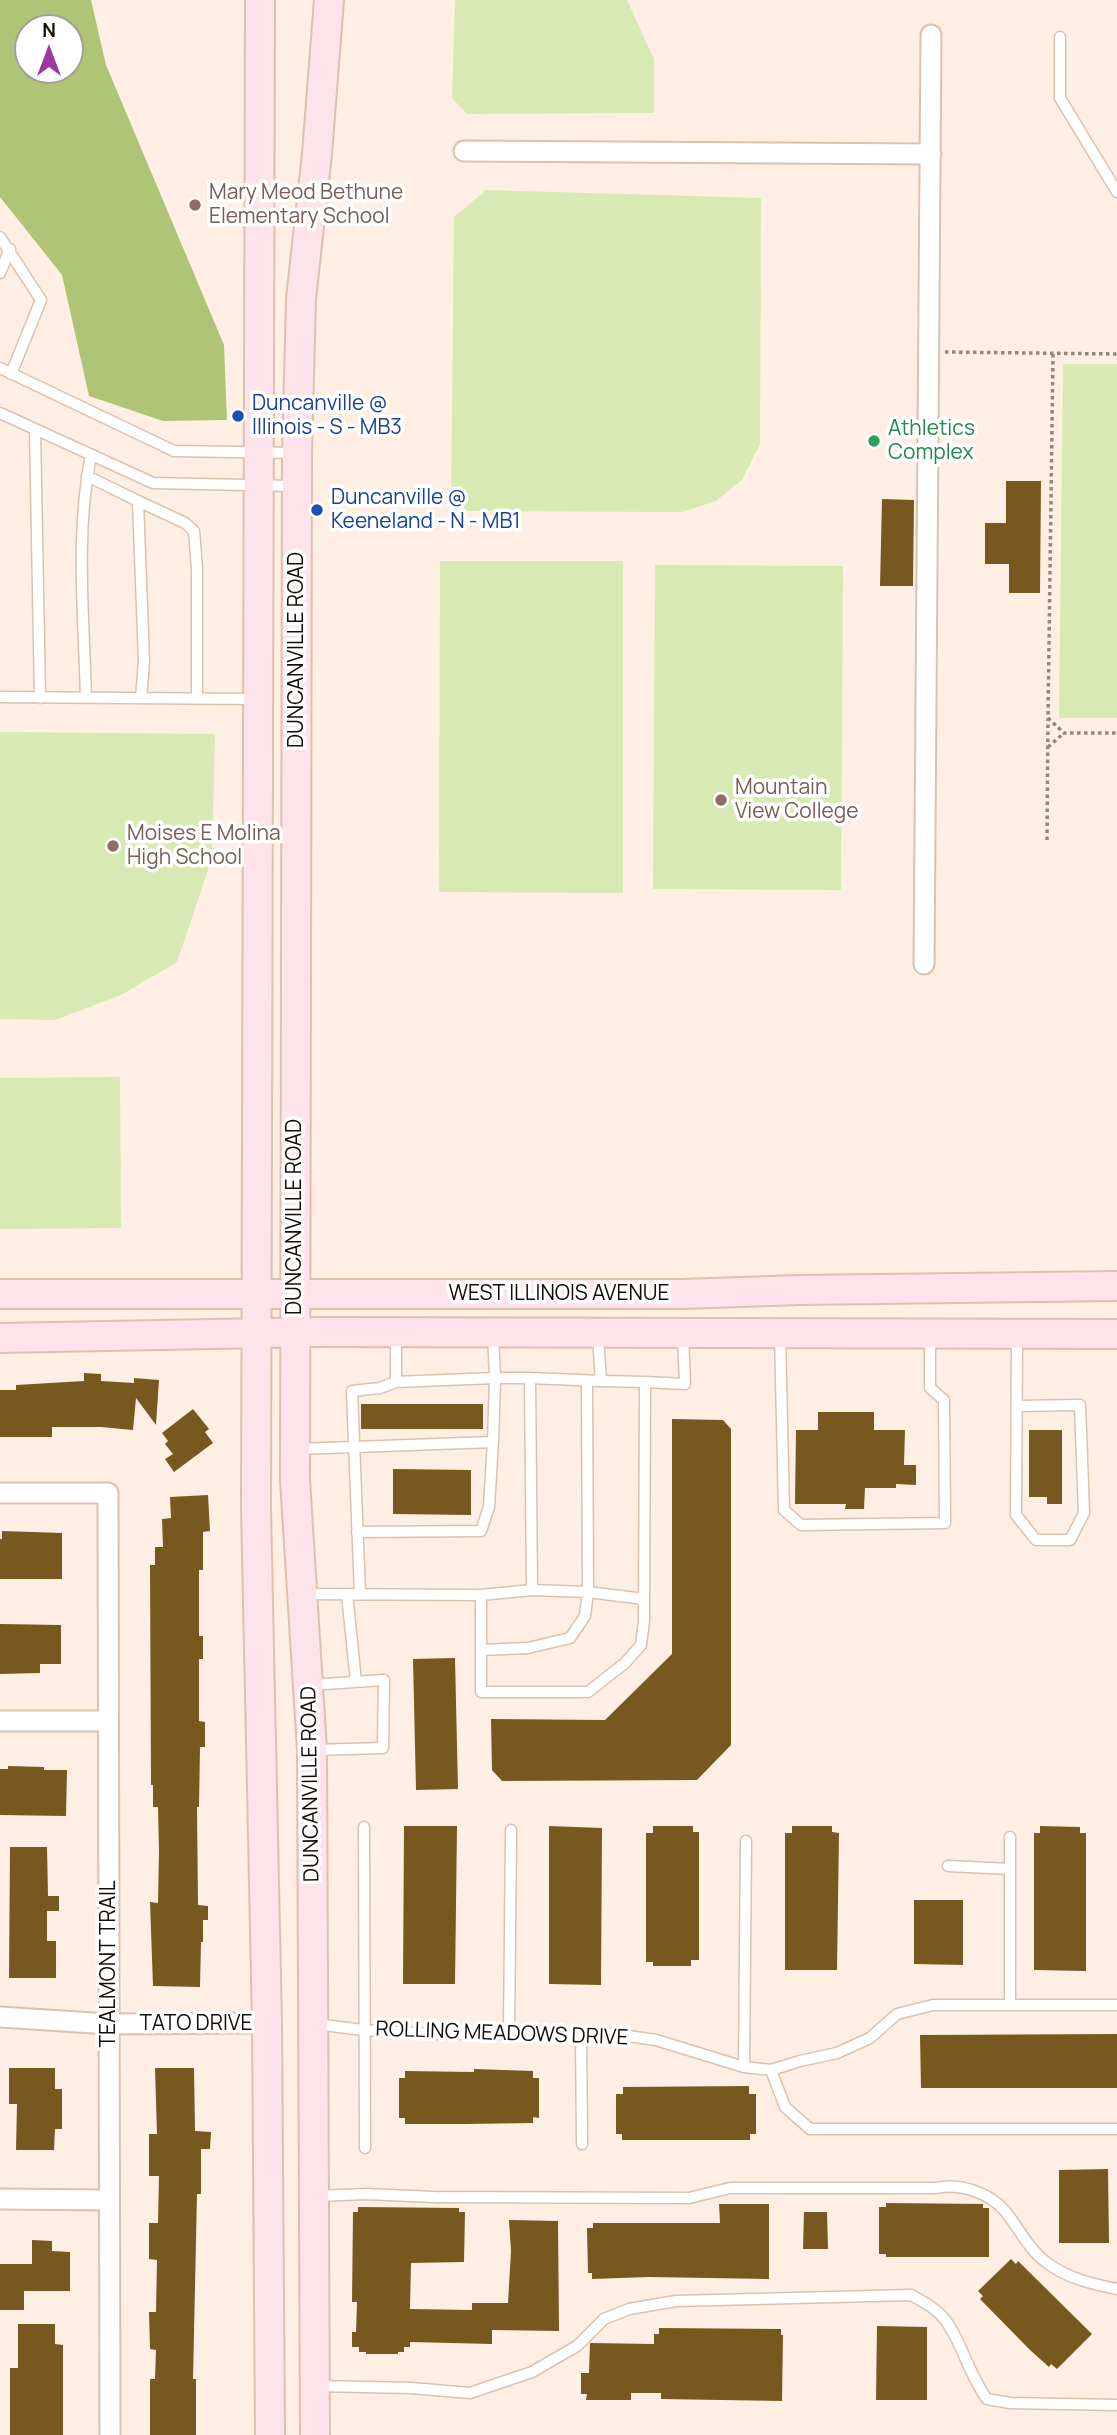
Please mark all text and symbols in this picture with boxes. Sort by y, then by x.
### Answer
north arrow [14,14,84,84]
text: N [42,17,56,43]
place label: Mary Meod Bethune Elementary School [209,180,403,230]
marker: Mary Meod Bethune Elementary School [187,197,203,213]
place label: Duncanville @ Illinois - S - MB3 [252,391,402,441]
marker: Duncanville @ Illinois - S - MB3 [230,408,246,424]
place label: Athletics Complex [888,416,975,466]
marker: Athletics Complex [866,433,882,449]
place label: Duncanville @ Keeneland - N - MB1 [331,485,520,535]
marker: Duncanville @ Keeneland - N - MB1 [309,502,325,518]
street label: DUNCANVILLE ROAD [284,552,310,748]
place label: Mountain View College [735,775,859,825]
marker: Mountain View College [713,792,729,808]
place label: Moises E Molina High School [127,821,281,871]
marker: Moises E Molina High School [105,838,121,854]
street label: DUNCANVILLE ROAD [282,1119,308,1315]
street label: WEST ILLINOIS AVENUE [448,1281,670,1307]
street label: DUNCANVILLE ROAD [297,1686,325,1882]
street label: TEALMONT TRAIL [96,1880,122,2048]
street label: TATO DRIVE [140,2011,252,2037]
street label: ROLLING MEADOWS DRIVE [375,2017,629,2051]

